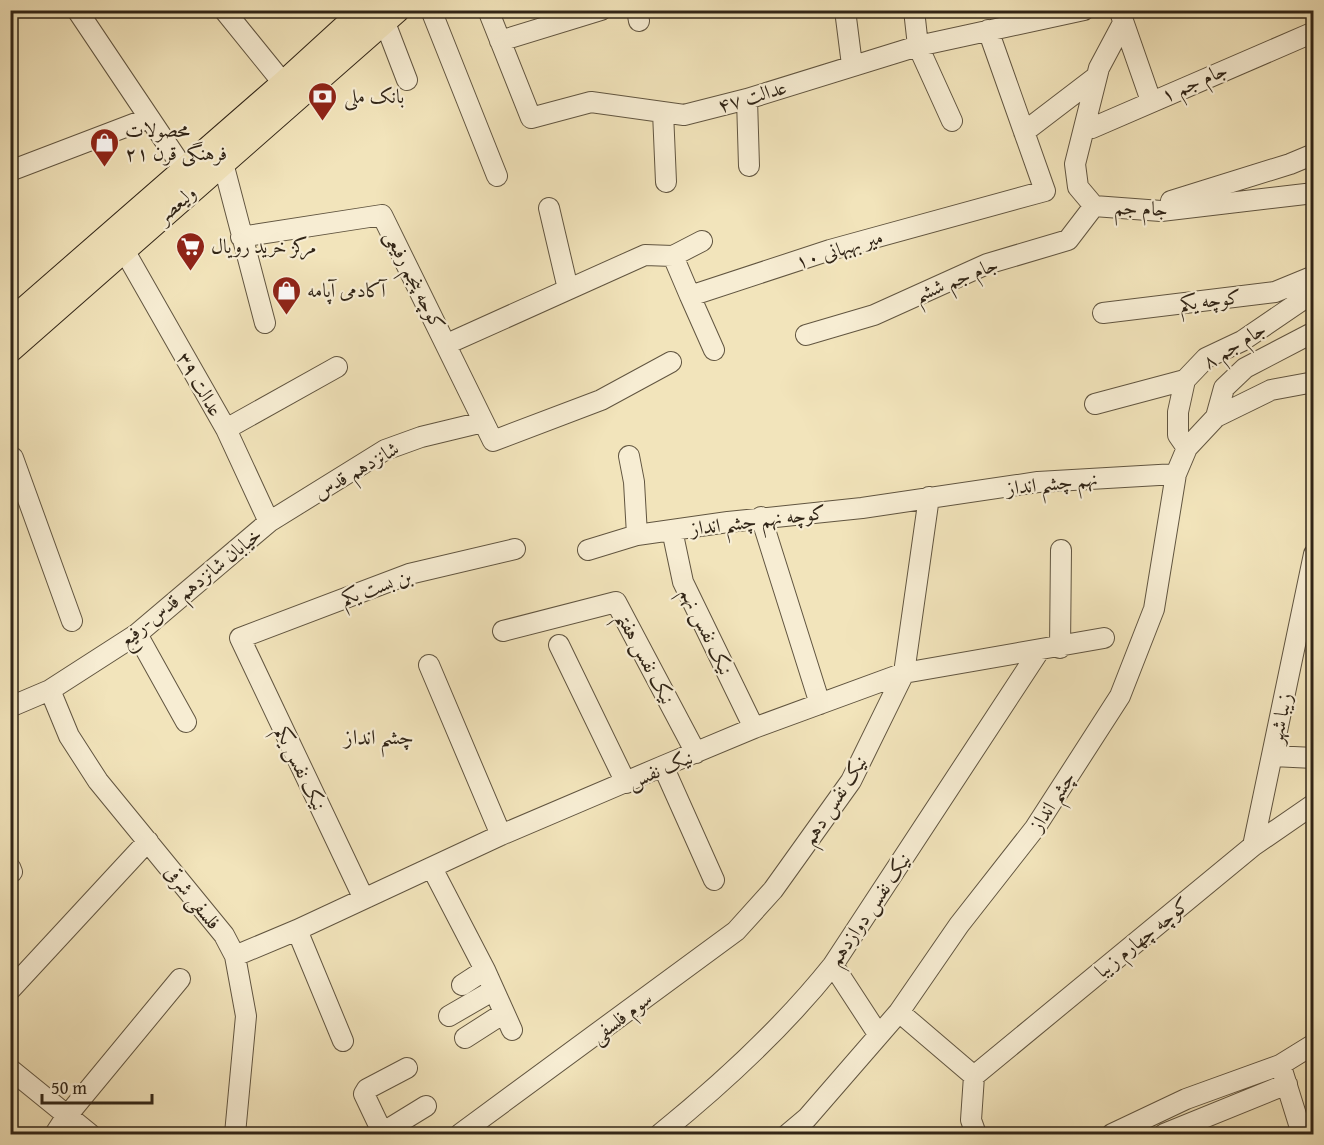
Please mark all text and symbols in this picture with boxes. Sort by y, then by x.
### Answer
street label: ۱ جام جم [1156,54,1234,114]
street label: عدالت ۴۷ [714,72,790,119]
bank icon: بانک ملی [307,80,339,122]
place label: بانک ملی [344,81,404,111]
place label: محصولات فرهنگی قرن ۲۱ [125,115,227,167]
shop icon: محصولات فرهنگی قرن ۲۱ [88,126,120,168]
street label: ولیعصر [148,178,202,231]
street label: جام جم [1114,192,1168,228]
street label: ۱۰ میر بهبهانی [792,221,886,276]
street label: کوچه پنجم رفیعی [373,225,453,337]
supermarket icon: مرکز خرید رویال [174,230,206,272]
place label: مرکز خرید رویال [211,231,316,260]
street label: جام جم ششم [909,249,1004,314]
shop icon: آکادمی آپامه [270,274,302,316]
place label: آکادمی آپامه [307,275,388,305]
street label: کوچه یکم [1177,281,1243,323]
street label: ۸ جام جم [1196,314,1274,380]
street label: عدالت ۳۹ [170,346,231,422]
street label: شانزدهم قدس [307,433,407,510]
street label: نهم چشم انداز [1003,463,1100,508]
street label: کوچه نهم چشم انداز [687,497,828,548]
street label: خیابان شانزدهم قدس-رفیع [112,520,271,658]
street label: بن بست یکم [336,561,417,617]
street label: نیک نفس نهم [669,582,741,682]
street label: نیک نفس هفتم [605,606,683,712]
street label: زیبا شهر [1260,690,1299,748]
street label: نیک نفس یکم [264,721,334,817]
district label: چشم انداز [342,721,414,758]
street label: نیک نفس [622,742,697,795]
street label: نیک نفس دهم [794,749,878,853]
street label: چشم انداز [1020,765,1087,841]
street label: نیک نفس دوازدهم [820,846,921,974]
street label: فلسفی شرقی [157,858,229,936]
street label: کوچه چهارم زیبا [1088,889,1198,987]
street label: سوم فلسفی [584,984,660,1053]
scale bar [42,1067,152,1105]
text: 50 m [51,1074,87,1101]

